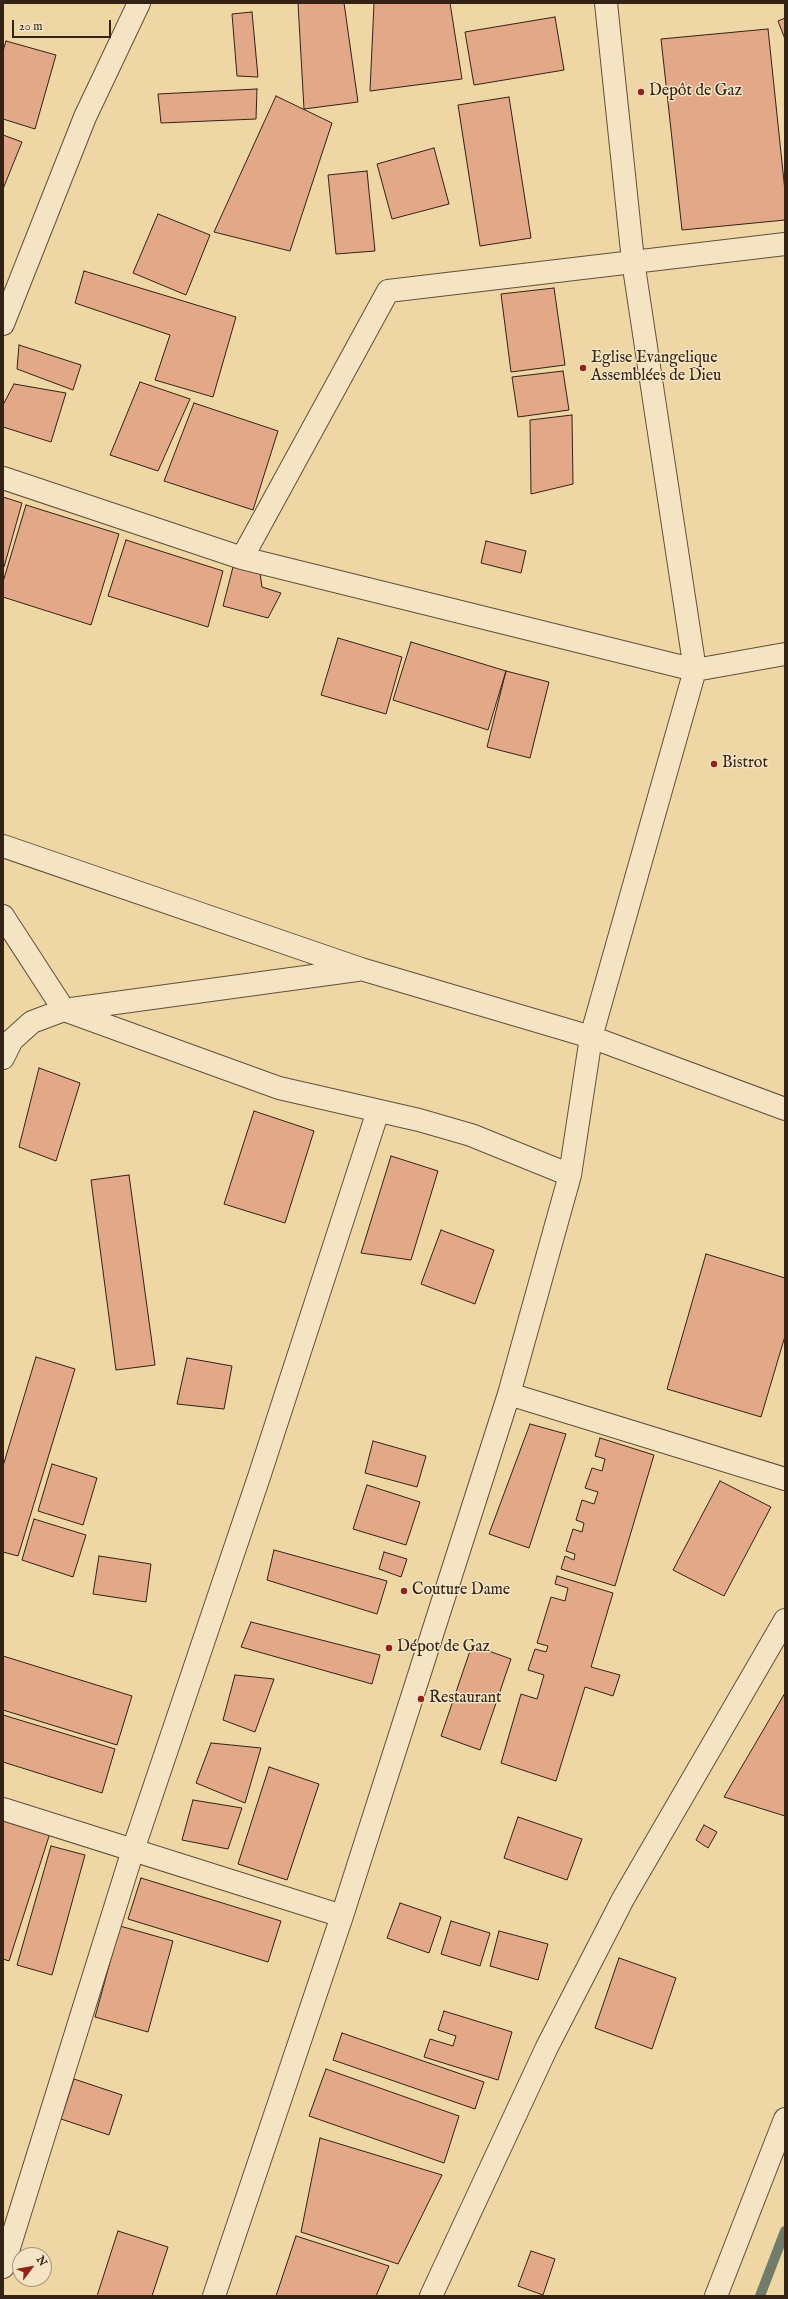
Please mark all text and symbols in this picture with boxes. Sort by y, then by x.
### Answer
scale bar [14,12,113,38]
text: 20 m [19,19,42,34]
place label: Depôt de Gaz [649,82,742,102]
marker: Depôt de Gaz [636,87,646,97]
place label: Eglise Evangelique Assemblées de Dieu [591,349,721,387]
marker: Eglise Evangelique Assemblées de Dieu [578,363,588,373]
place label: Bistrot [722,754,768,774]
marker: Bistrot [709,759,719,769]
place label: Couture Dame [412,1581,510,1601]
marker: Couture Dame [399,1586,409,1596]
place label: Dépot de Gaz [397,1638,490,1658]
marker: Dépot de Gaz [384,1643,394,1653]
place label: Restaurant [429,1689,502,1709]
marker: Restaurant [416,1694,426,1704]
north arrow [12,2247,52,2287]
text: N [33,2253,50,2269]

